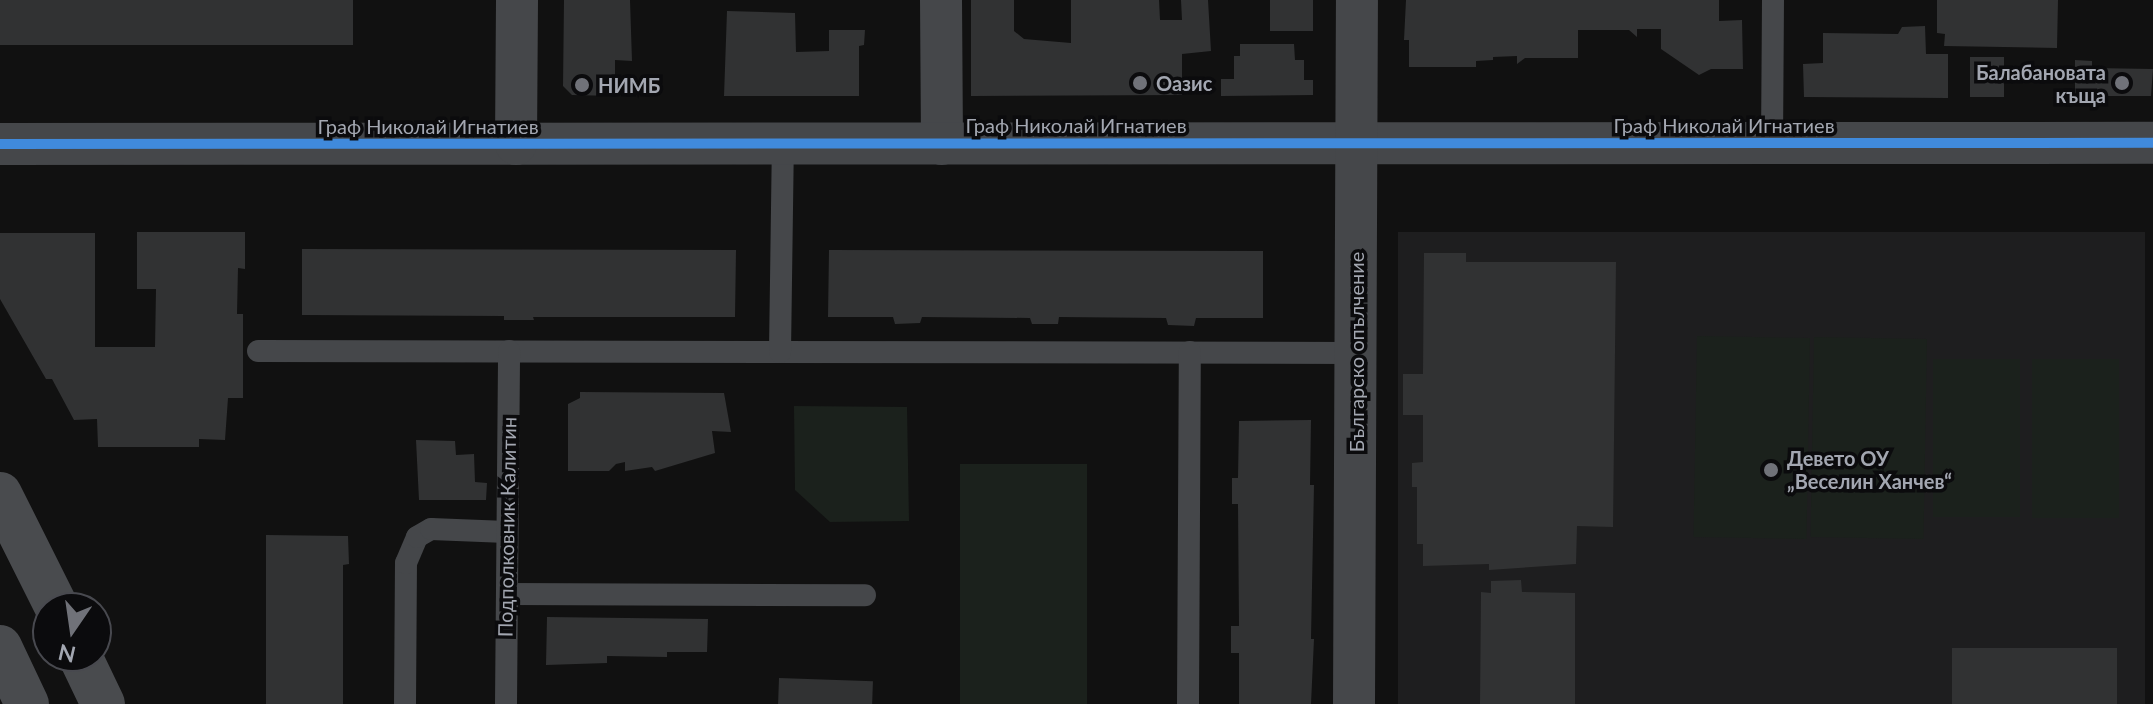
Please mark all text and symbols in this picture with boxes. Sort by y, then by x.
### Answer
place label: Балабановата къща [1976,60,2106,107]
place label: Оазис [1156,71,1212,95]
place label: НИМБ [598,73,660,97]
marker: Оазис [1131,74,1149,92]
marker: Балабановата къща [2113,74,2131,92]
marker: НИМБ [573,76,591,94]
street label: Граф Николай Игнатиев [965,113,1187,137]
street label: Граф Николай Игнатиев [1613,113,1835,137]
street label: Граф Николай Игнатиев [317,114,539,138]
street label: Българско опълчение [1344,252,1368,452]
street label: Подполковник Калитин [493,417,521,637]
place label: Девето ОУ „Веселин Ханчев“ [1787,446,1952,493]
marker: Девето ОУ „Веселин Ханчев“ [1762,461,1780,479]
north arrow [32,592,112,672]
text: N [56,639,78,669]

